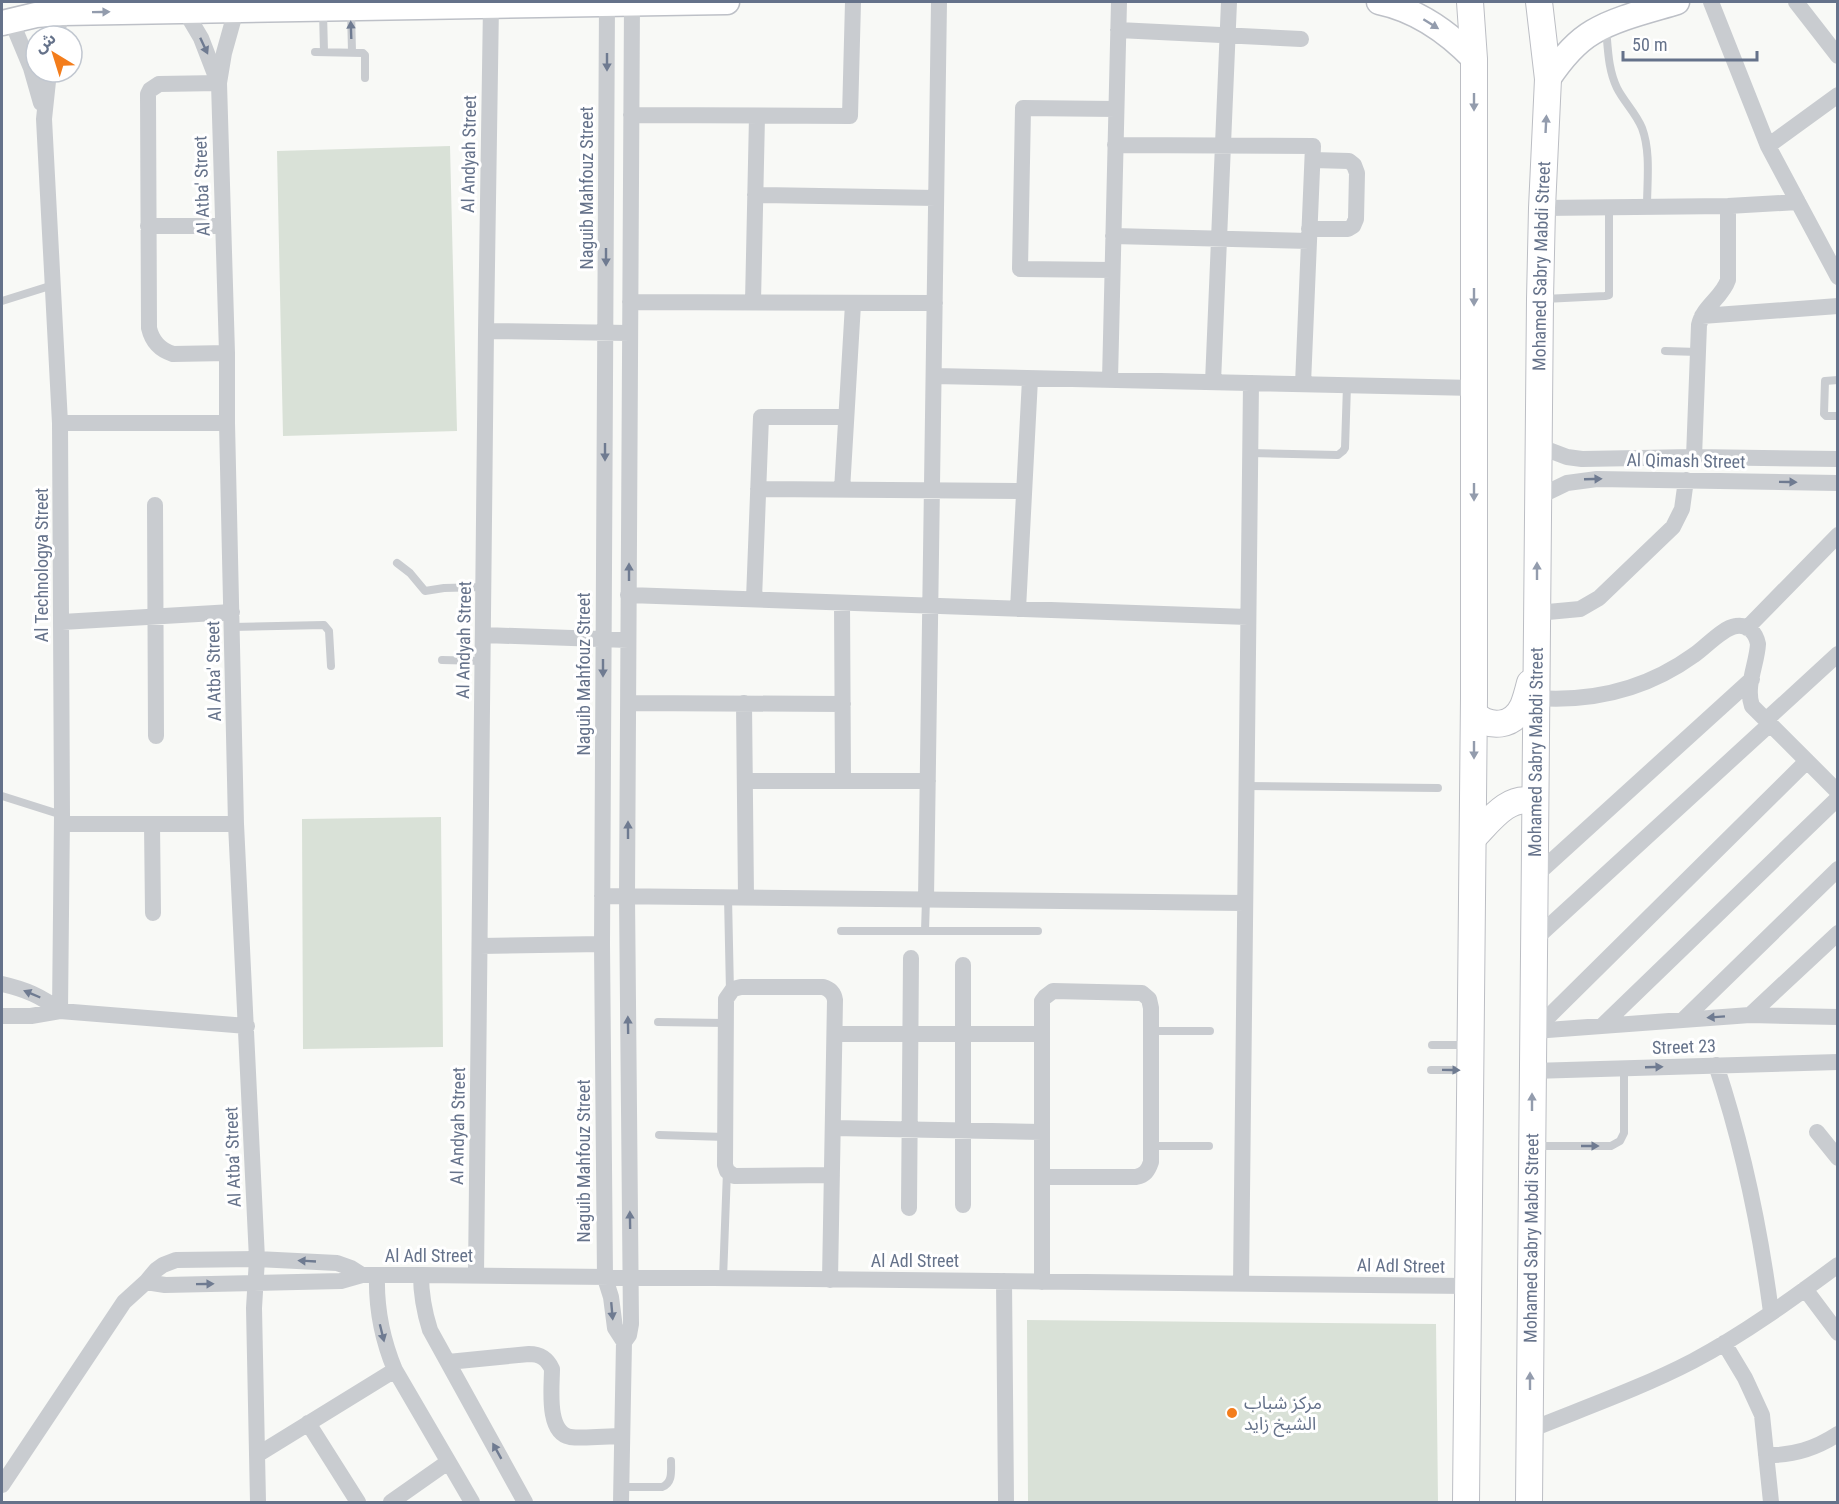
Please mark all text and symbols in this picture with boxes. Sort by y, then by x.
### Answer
one-way arrow [91,7,110,17]
one-way arrow [1423,18,1439,29]
one-way arrow [347,21,356,40]
north arrow [24,24,84,84]
scale bar [1623,24,1756,62]
text: ش [31,28,60,57]
text: 50 m [1632,34,1667,55]
one-way arrow [199,37,209,55]
one-way arrow [602,52,612,71]
one-way arrow [1469,92,1479,111]
street label: Al Andyah Street [457,95,480,213]
street label: Naguib Mahfouz Street [576,106,597,270]
one-way arrow [1541,115,1550,134]
street label: Al Atba' Street [189,135,214,237]
street label: Mohamed Sabry Mabdi Street [1528,161,1554,371]
one-way arrow [601,247,611,266]
one-way arrow [1469,287,1479,306]
one-way arrow [600,442,610,461]
street label: Al Qimash Street [1626,449,1746,472]
one-way arrow [1583,475,1602,484]
one-way arrow [1778,477,1797,487]
one-way arrow [1469,482,1479,501]
street label: Al Technologya Street [31,488,52,642]
one-way arrow [624,562,634,581]
one-way arrow [1532,562,1542,581]
street label: Al Andyah Street [452,581,475,699]
street label: Naguib Mahfouz Street [573,592,594,756]
street label: Al Atba' Street [202,621,225,721]
street label: Mohamed Sabry Mabdi Street [1524,647,1547,857]
one-way arrow [599,658,608,677]
one-way arrow [1469,740,1479,759]
one-way arrow [623,820,632,839]
one-way arrow [24,989,41,998]
one-way arrow [1707,1012,1726,1022]
one-way arrow [623,1015,633,1034]
street label: Street 23 [1652,1035,1716,1058]
one-way arrow [1644,1063,1663,1072]
one-way arrow [1441,1065,1460,1075]
street label: Al Andyah Street [446,1067,469,1185]
street label: Naguib Mahfouz Street [573,1079,594,1243]
one-way arrow [1527,1093,1537,1112]
street label: Al Atba' Street [220,1106,245,1208]
street label: Mohamed Sabry Mabdi Street [1519,1133,1542,1343]
one-way arrow [1581,1141,1600,1151]
one-way arrow [625,1210,635,1229]
street label: Al Adl Street [385,1245,473,1266]
street label: Al Adl Street [871,1250,959,1271]
street label: Al Adl Street [1357,1254,1445,1277]
one-way arrow [297,1257,316,1266]
one-way arrow [195,1279,214,1288]
one-way arrow [607,1301,617,1320]
one-way arrow [378,1324,388,1342]
one-way arrow [1525,1372,1535,1391]
place label: مركز شباب الشيخ زايد [1244,1392,1322,1437]
marker: مركز شباب الشيخ زايد [1225,1406,1239,1420]
one-way arrow [491,1443,502,1459]

